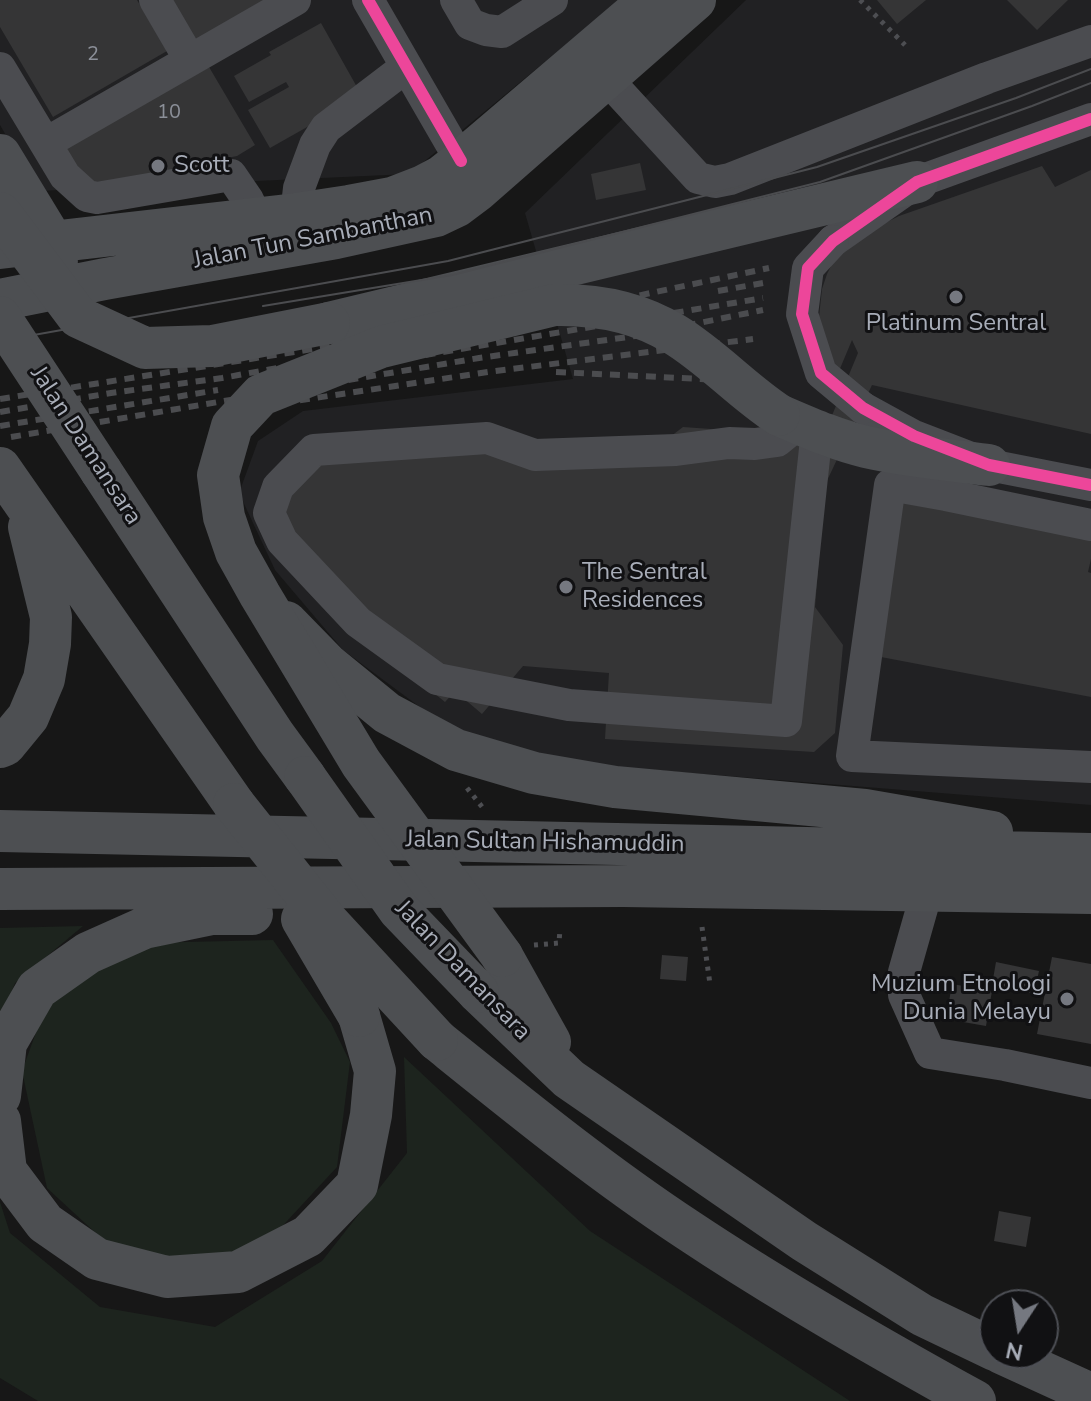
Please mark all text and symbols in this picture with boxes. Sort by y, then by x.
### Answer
house number: 2 [87,43,99,67]
house number: 10 [157,101,181,125]
place label: Scott [174,152,229,180]
marker: Scott [149,157,167,175]
street label: Jalan Tun Sambanthan [191,202,435,276]
marker: Platinum Sentral [947,288,965,306]
place label: Platinum Sentral [866,310,1046,338]
street label: Jalan Damansara [23,361,147,531]
place label: The Sentral Residences [582,559,707,615]
marker: The Sentral Residences [557,578,575,596]
street label: Jalan Sultan Hishamuddin [405,826,685,860]
street label: Jalan Damansara [388,895,536,1047]
place label: Muzium Etnologi Dunia Melayu [871,971,1051,1027]
marker: Muzium Etnologi Dunia Melayu [1058,990,1076,1008]
north arrow [979,1289,1059,1369]
text: N [1003,1334,1026,1367]

